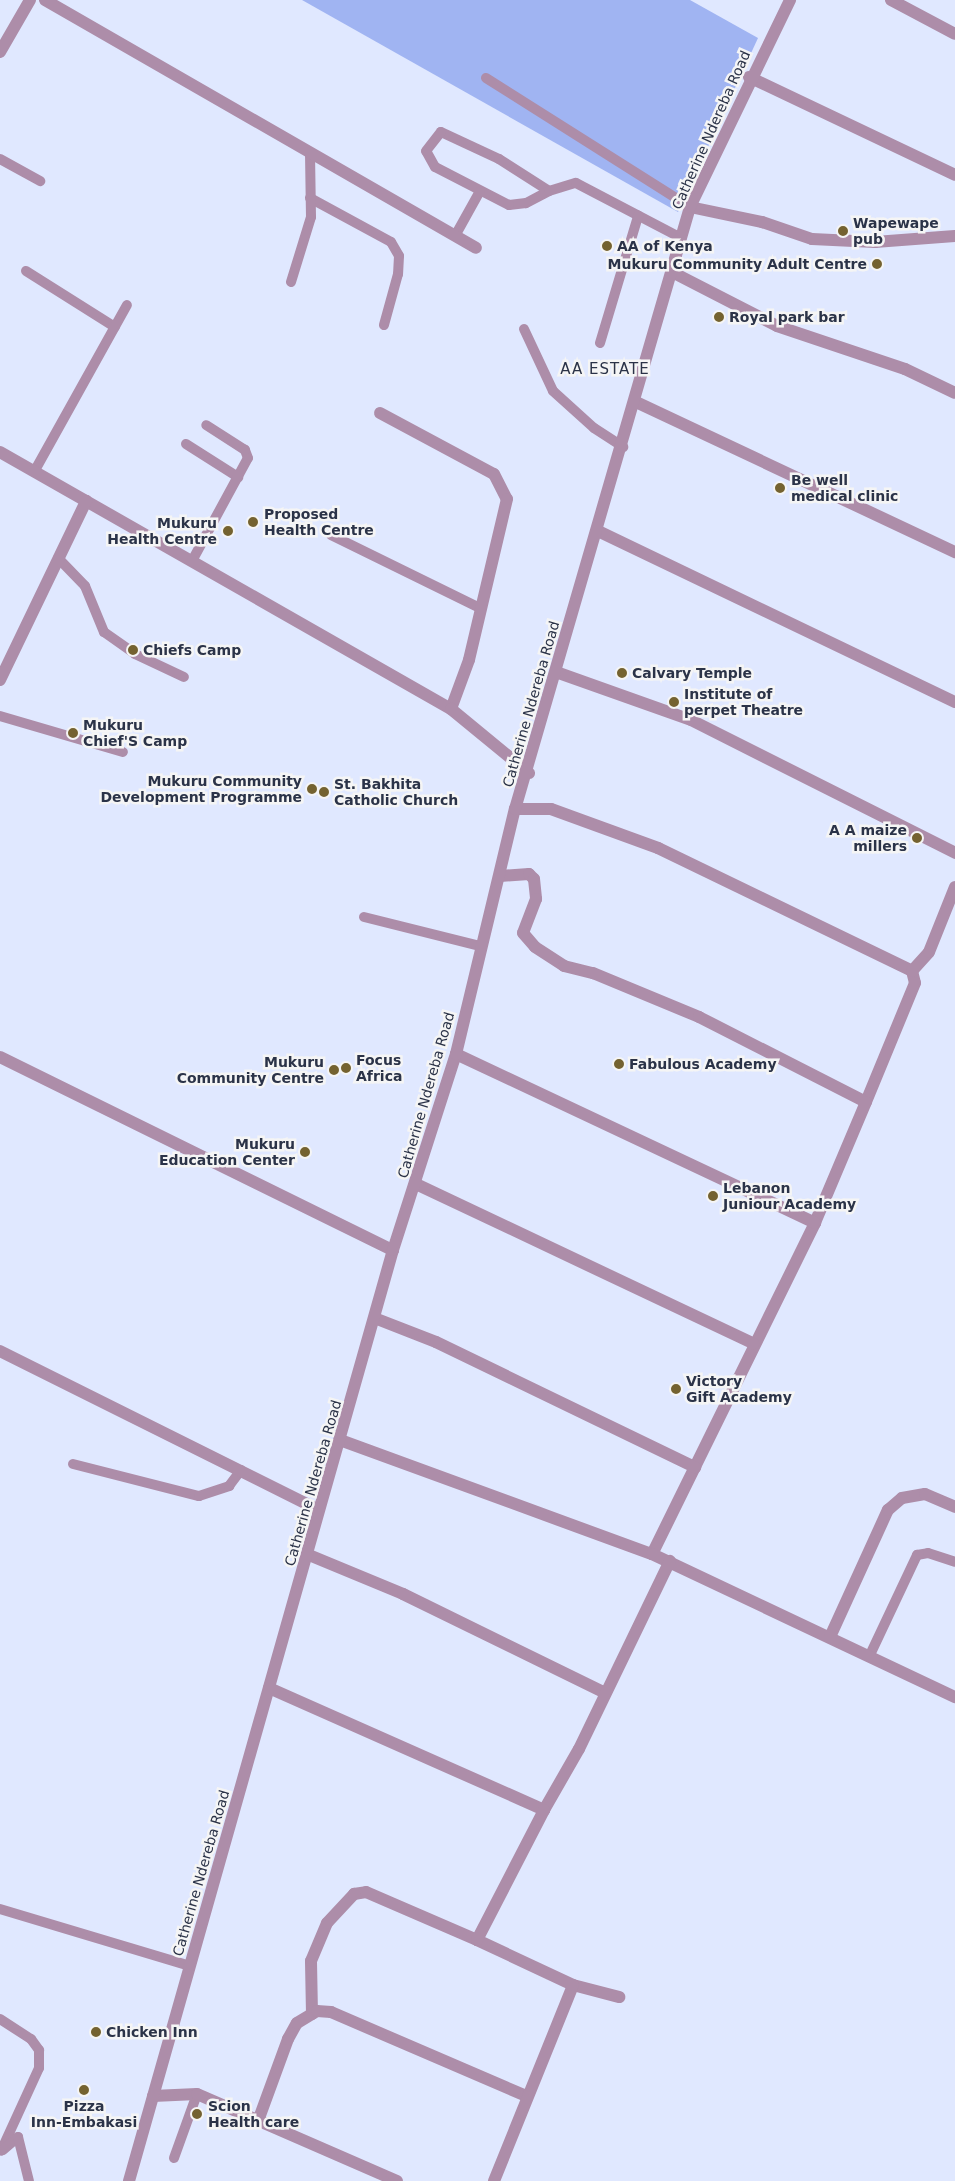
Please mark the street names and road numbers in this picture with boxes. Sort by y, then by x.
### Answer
street label: Catherine Ndereba Road [668,48,754,212]
street label: Catherine Ndereba Road [499,619,563,789]
street label: Catherine Ndereba Road [394,1010,458,1180]
street label: Catherine Ndereba Road [281,1398,345,1568]
street label: Catherine Ndereba Road [169,1788,233,1958]

